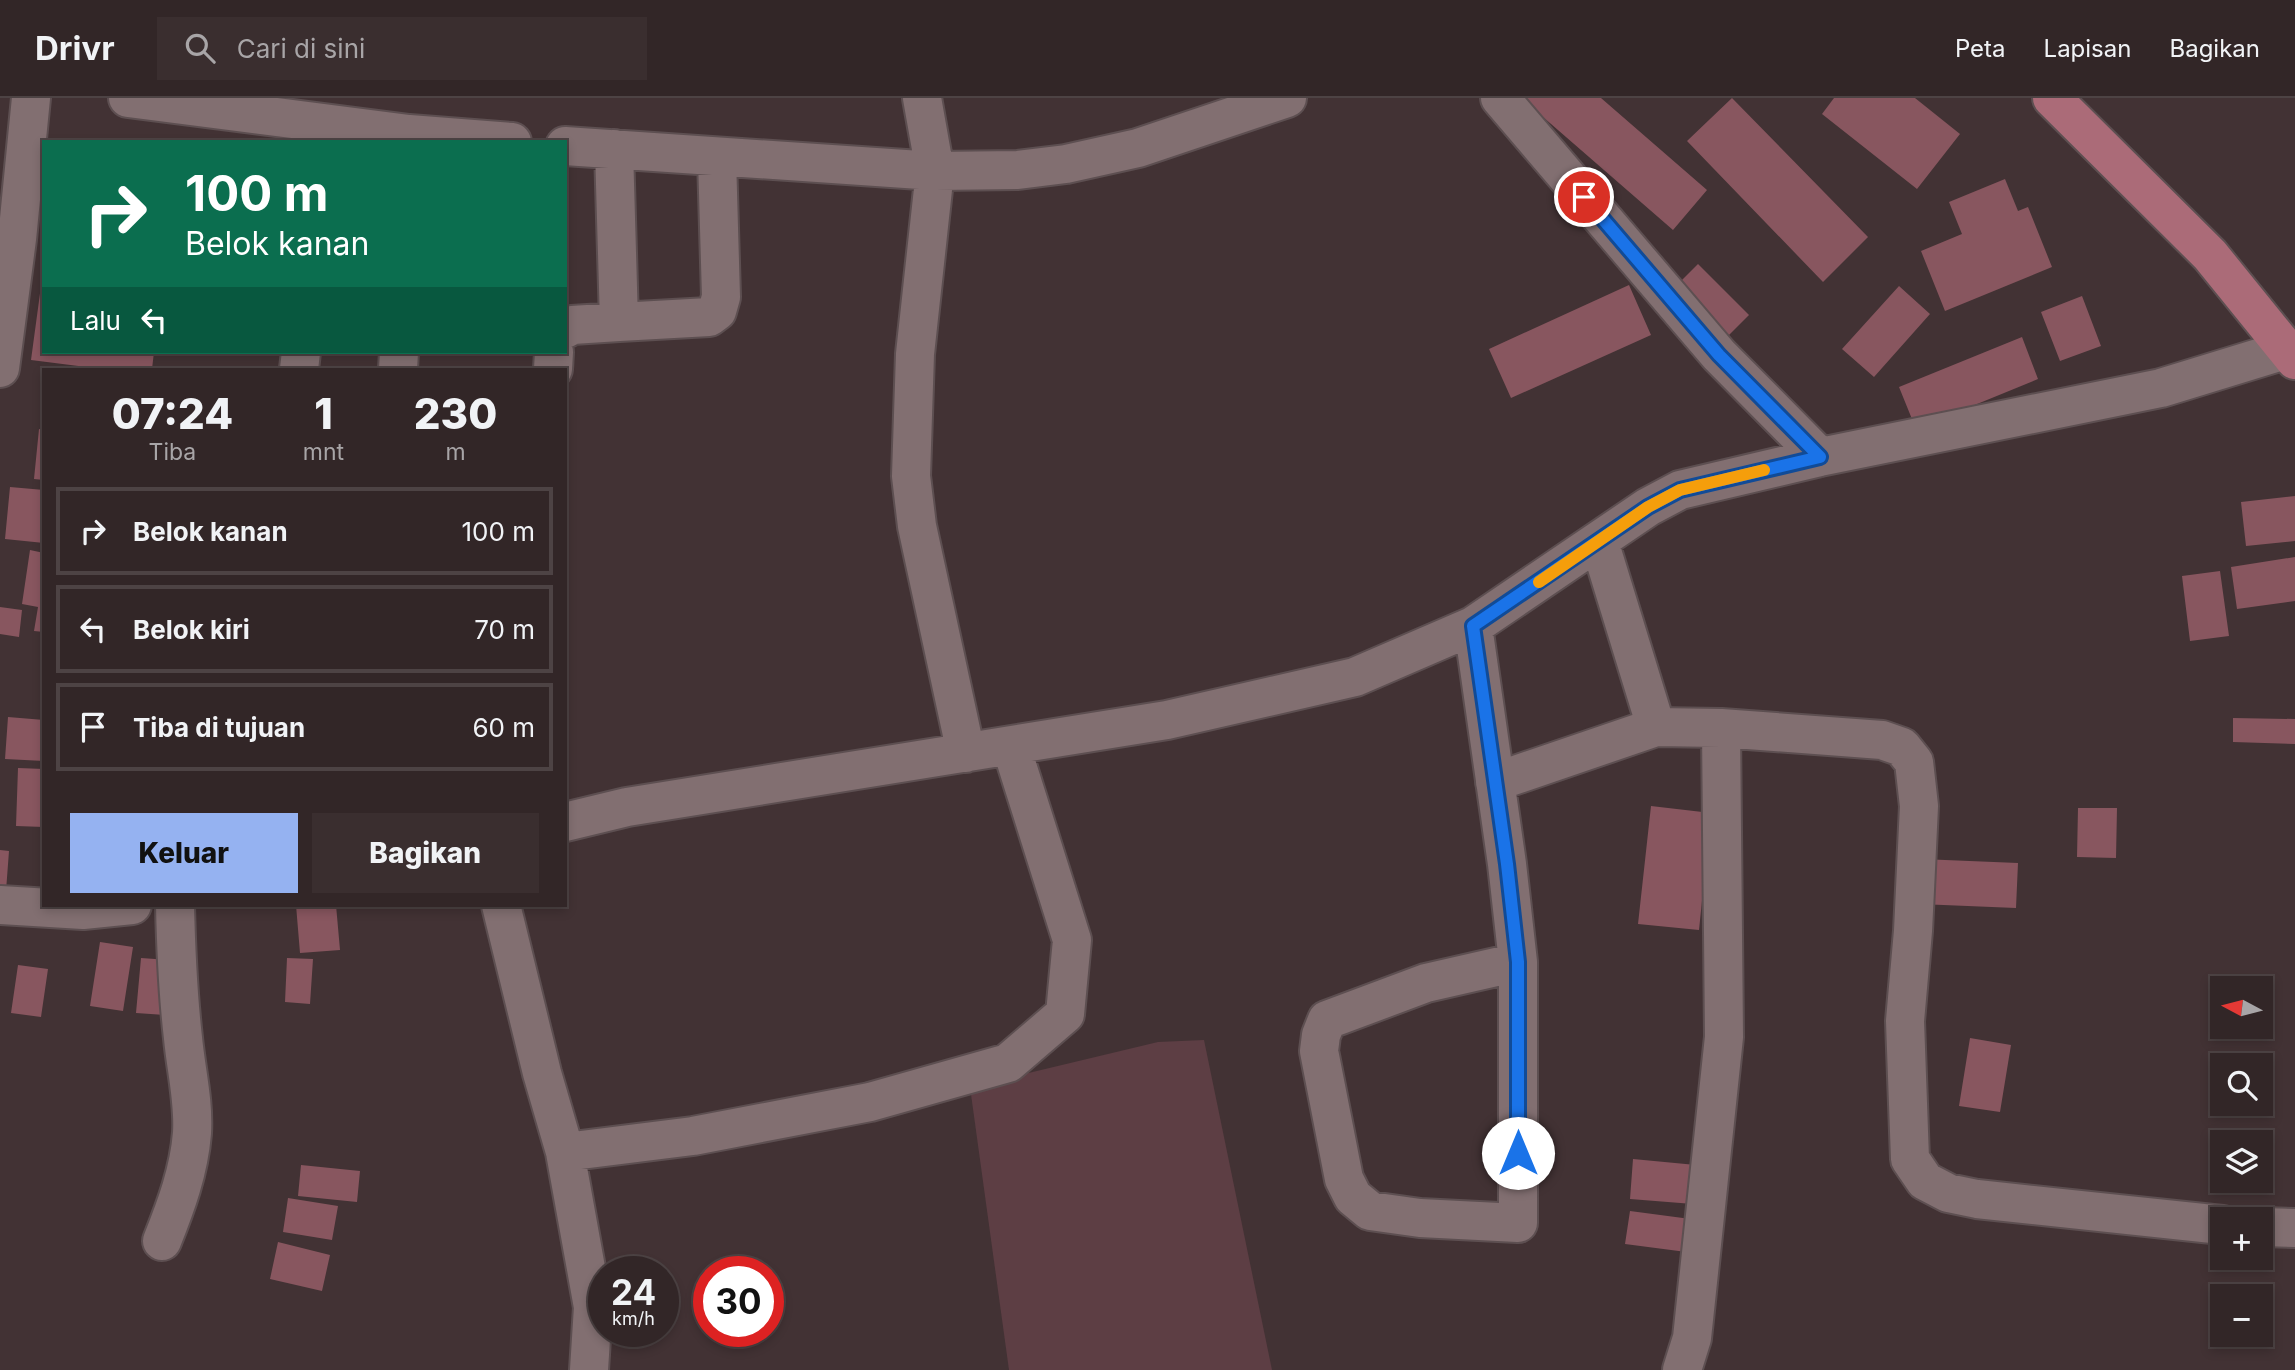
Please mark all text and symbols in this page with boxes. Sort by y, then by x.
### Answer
search box [157,17,647,80]
text: Drivr [35,28,115,68]
icon: search [181,29,219,67]
text: Cari di sini [237,33,365,64]
text: Peta [1955,34,2006,63]
text: Lapisan [2044,34,2131,63]
text: Bagikan [2169,34,2260,63]
text: 100 m [185,164,329,223]
pin [1554,167,1614,227]
icon: right [70,168,161,259]
icon: arrive [1565,178,1603,216]
text: Belok kanan [185,224,369,263]
icon: left [135,301,173,339]
text: Lalu [70,305,121,336]
text: 07:24 [112,388,233,439]
text: 1 [314,388,333,439]
text: 230 [414,388,497,439]
text: Tiba [149,438,196,466]
text: mnt [303,438,344,466]
text: m [445,438,466,466]
icon: right [74,512,112,550]
text: Belok kanan [133,516,288,547]
text: 100 m [462,516,535,547]
icon: left [74,610,112,648]
text: Belok kiri [133,614,250,645]
text: 70 m [474,614,535,645]
icon: arrive [74,708,112,746]
text: Tiba di tujuan [133,712,305,743]
text: 60 m [472,712,535,743]
button: Keluar [70,813,298,893]
button: Bagikan [312,813,539,893]
north arrow [2210,976,2273,1040]
map controls [2210,976,2273,1347]
button: search [2210,1053,2273,1116]
position arrow [1481,1116,1555,1190]
button: layers [2210,1130,2273,1193]
button: + [2210,1207,2273,1270]
speed limit sign: 30 [693,1256,784,1347]
text: 24 [611,1271,656,1313]
button: − [2210,1284,2273,1347]
text: km/h [612,1308,655,1329]

